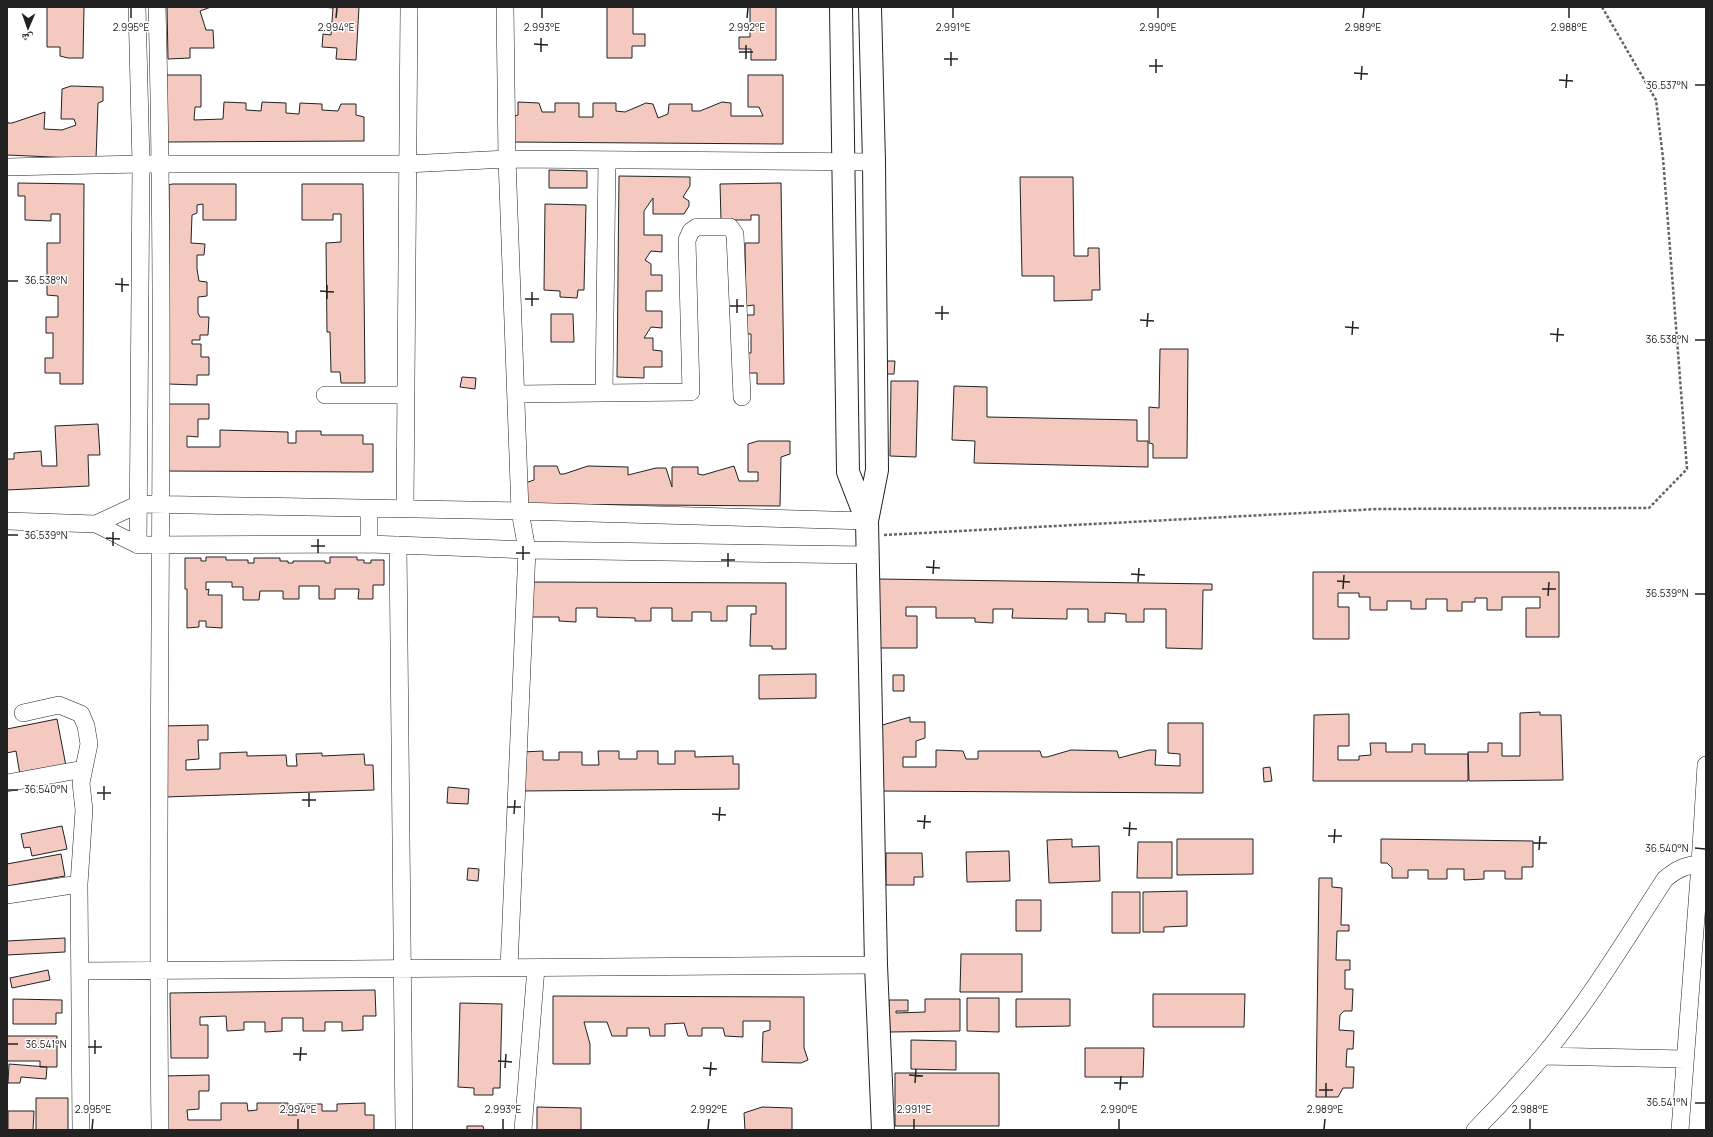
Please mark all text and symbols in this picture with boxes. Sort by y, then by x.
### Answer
north arrow [8,8,48,48]
text: 2.995°E [113,20,150,34]
text: 2.994°E [318,20,355,34]
text: 2.993°E [524,20,560,34]
text: 2.992°E [729,20,766,34]
text: 2.991°E [936,20,971,34]
text: 2.990°E [1140,20,1177,34]
text: 2.989°E [1345,20,1382,34]
text: 2.988°E [1551,20,1587,34]
text: ش [21,30,34,46]
text: 36.537°N [1646,78,1688,92]
text: 36.538°N [25,273,68,287]
text: 36.538°N [1646,332,1689,346]
text: 36.539°N [24,528,68,542]
text: 36.539°N [1645,586,1689,600]
text: 36.540°N [24,782,68,796]
text: 36.540°N [1645,841,1689,855]
text: 36.541°N [25,1037,67,1051]
text: 36.541°N [1646,1095,1688,1109]
text: 2.995°E [75,1102,112,1116]
text: 2.994°E [280,1102,317,1116]
text: 2.993°E [485,1102,521,1116]
text: 2.992°E [691,1102,728,1116]
text: 2.991°E [897,1102,932,1116]
text: 2.990°E [1101,1102,1138,1116]
text: 2.989°E [1307,1102,1344,1116]
text: 2.988°E [1512,1102,1548,1116]

